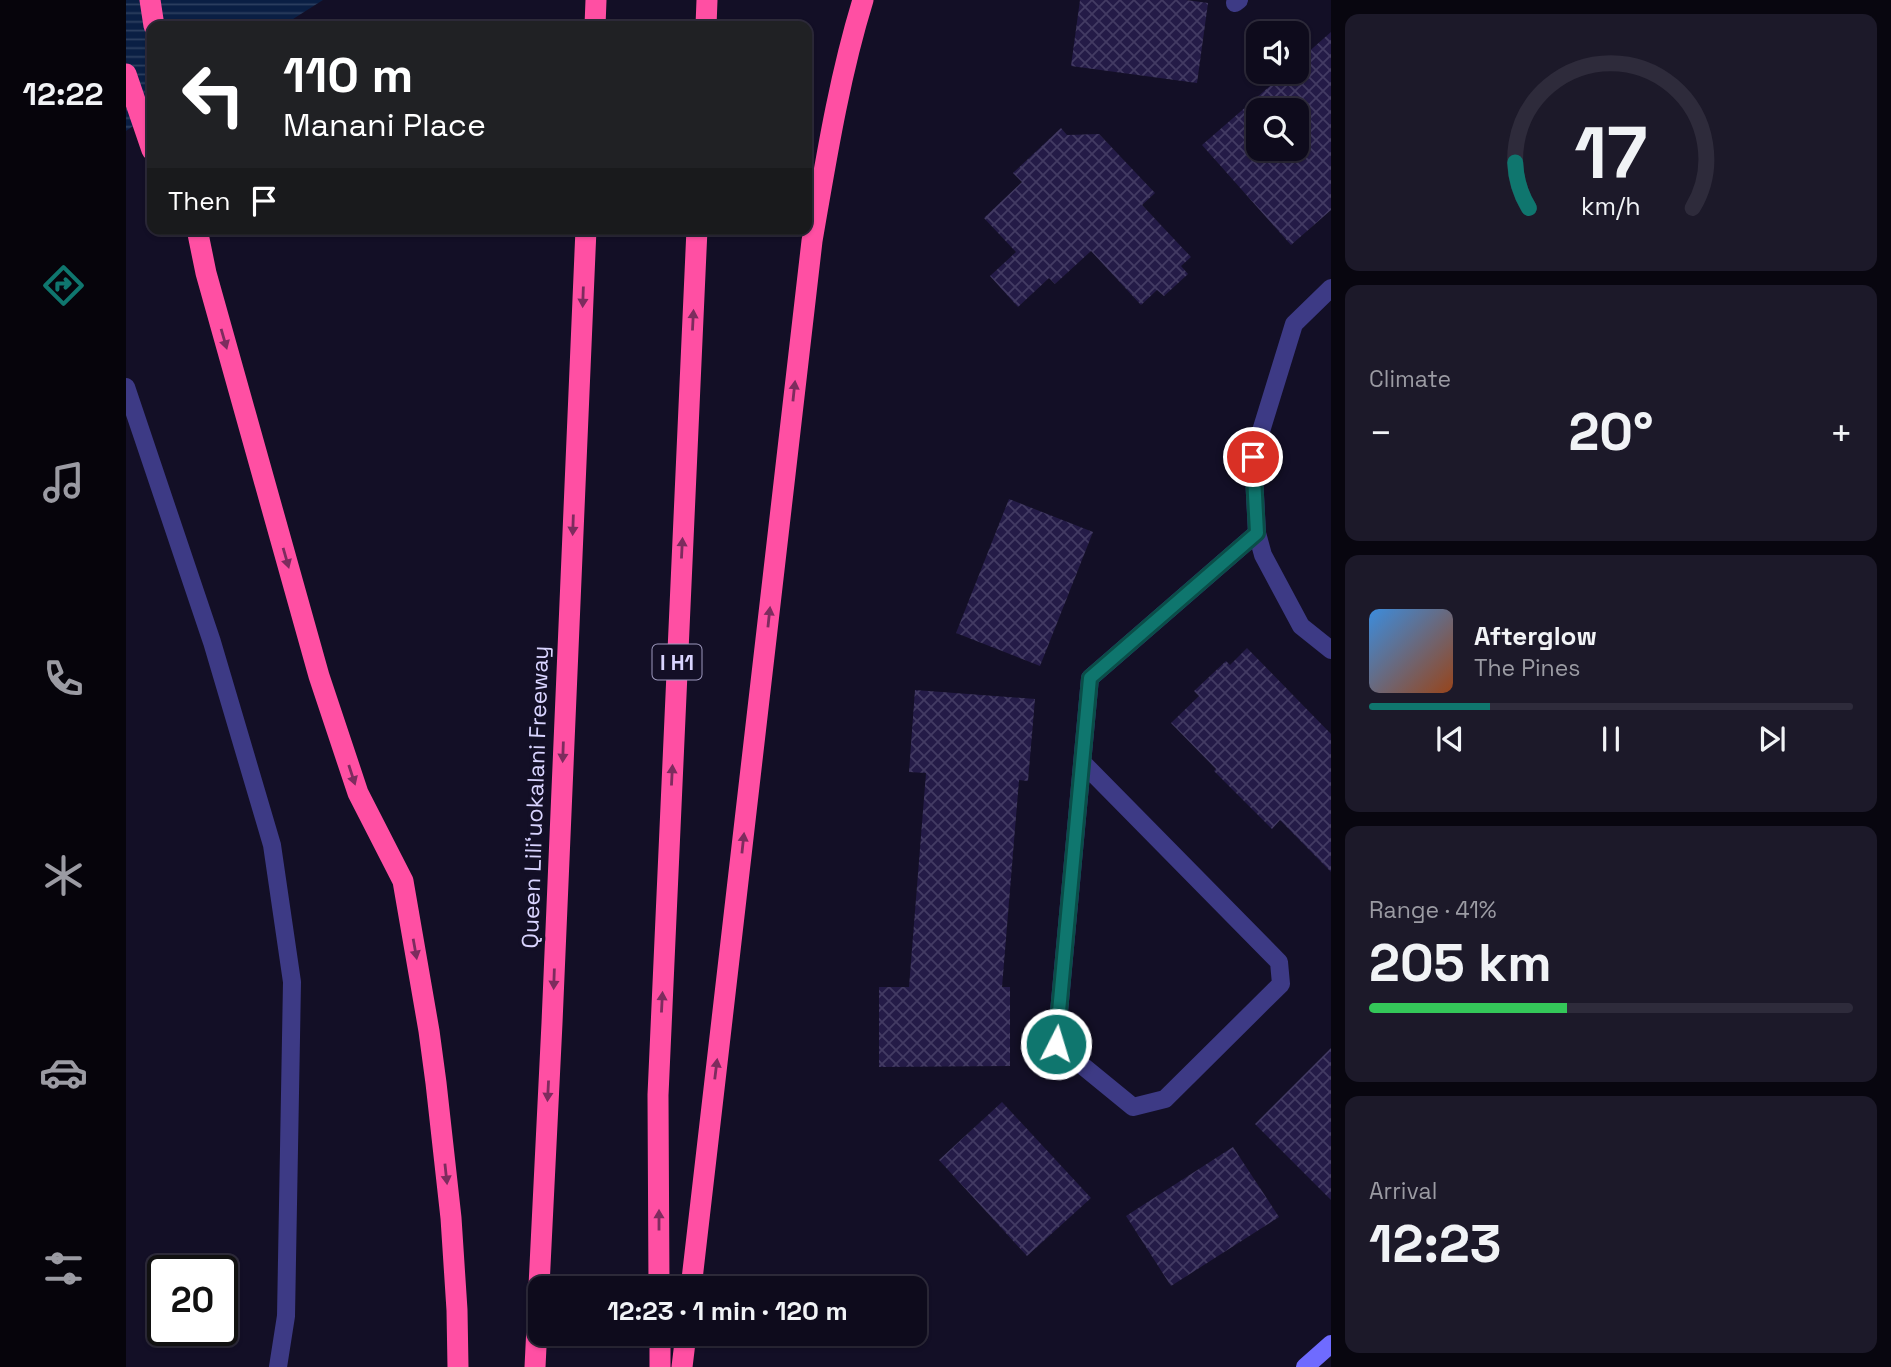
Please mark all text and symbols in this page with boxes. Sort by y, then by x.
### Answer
map controls [1246,21,1309,161]
button: sound [1246,21,1309,84]
text: 110 m [283,44,413,106]
icon: left [168,49,259,140]
text: 12:22 [22,74,104,114]
button: search [1246,98,1309,161]
text: Manani Place [283,105,486,145]
text: 17 [1574,107,1648,200]
icon: arrive [245,182,283,220]
text: Then [168,184,231,218]
text: km/h [1581,190,1641,222]
icon: directions [39,261,88,310]
one-way arrow [578,287,589,309]
one-way arrow [687,309,698,331]
one-way arrow [220,328,230,349]
text: Climate [1369,364,1451,394]
one-way arrow [788,380,799,402]
text: 20° [1568,399,1654,465]
text: − [1369,409,1393,457]
text: + [1829,409,1853,457]
pin [1223,427,1283,487]
icon: arrive [1234,438,1272,476]
icon: music [39,458,88,507]
one-way arrow [568,514,579,536]
one-way arrow [677,536,688,558]
one-way arrow [281,547,291,568]
one-way arrow [763,606,774,628]
text: Afterglow [1474,619,1597,653]
road number: I H1 [652,644,702,680]
street label: Queen Liliʻuokalani Freeway [515,645,555,949]
text: The Pines [1474,653,1580,683]
icon: phone [39,654,88,703]
icon: previous [1431,720,1469,758]
icon: pause [1592,720,1630,758]
icon: next [1753,720,1791,758]
one-way arrow [558,741,569,763]
one-way arrow [667,764,678,786]
one-way arrow [347,765,358,786]
one-way arrow [738,832,749,854]
icon: climate [39,851,88,900]
text: Range · 41% [1369,895,1497,925]
text: 205 km [1369,930,1552,996]
one-way arrow [410,938,421,960]
one-way arrow [548,969,559,991]
one-way arrow [656,991,667,1013]
position arrow [1019,1007,1093,1081]
icon: car [39,1048,88,1097]
one-way arrow [711,1058,722,1080]
one-way arrow [543,1080,554,1102]
one-way arrow [440,1163,451,1185]
text: Arrival [1369,1176,1437,1206]
one-way arrow [653,1209,665,1231]
text: 12:23 [1369,1211,1501,1277]
icon: filters [39,1244,88,1293]
speed limit sign: 20 [147,1255,238,1346]
text: 12:23 · 1 min · 120 m [607,1294,848,1328]

